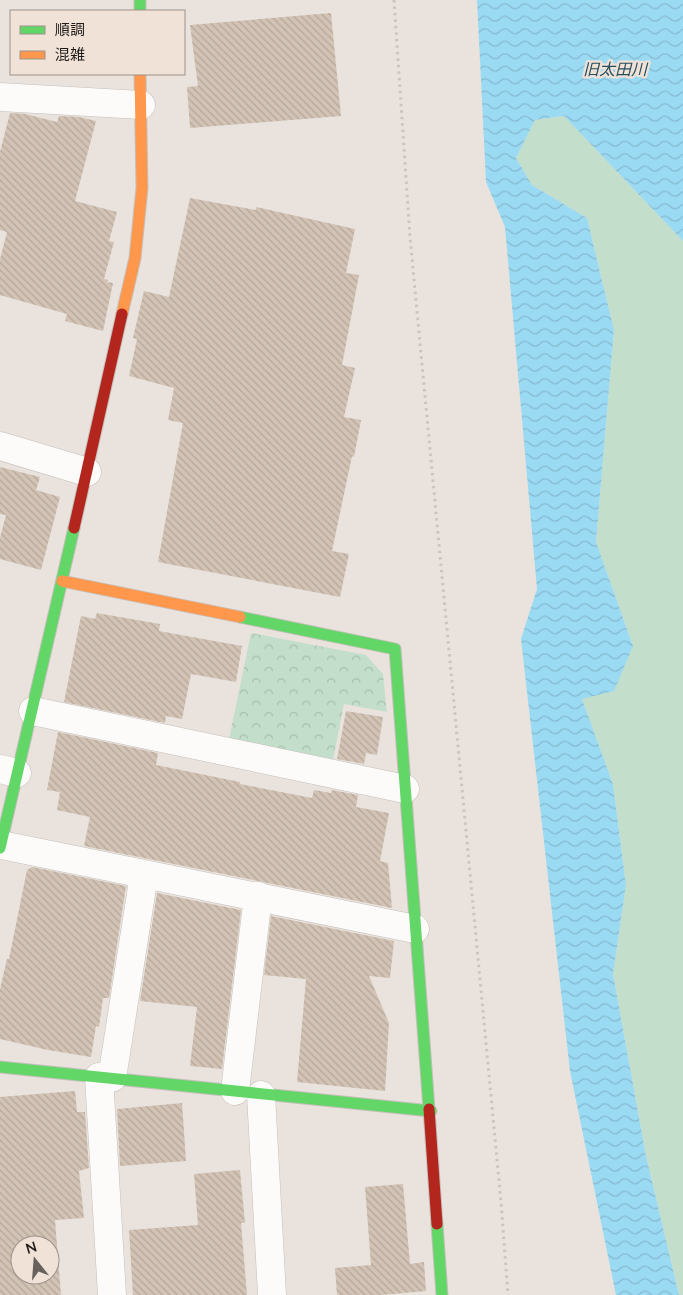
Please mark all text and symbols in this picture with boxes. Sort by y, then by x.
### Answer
legend [10,10,185,75]
text: 順調 [55,20,85,38]
text: 混雑 [55,45,85,63]
water label: 旧太田川 [583,59,649,78]
north arrow [10,1235,60,1285]
text: N [23,1237,39,1257]

